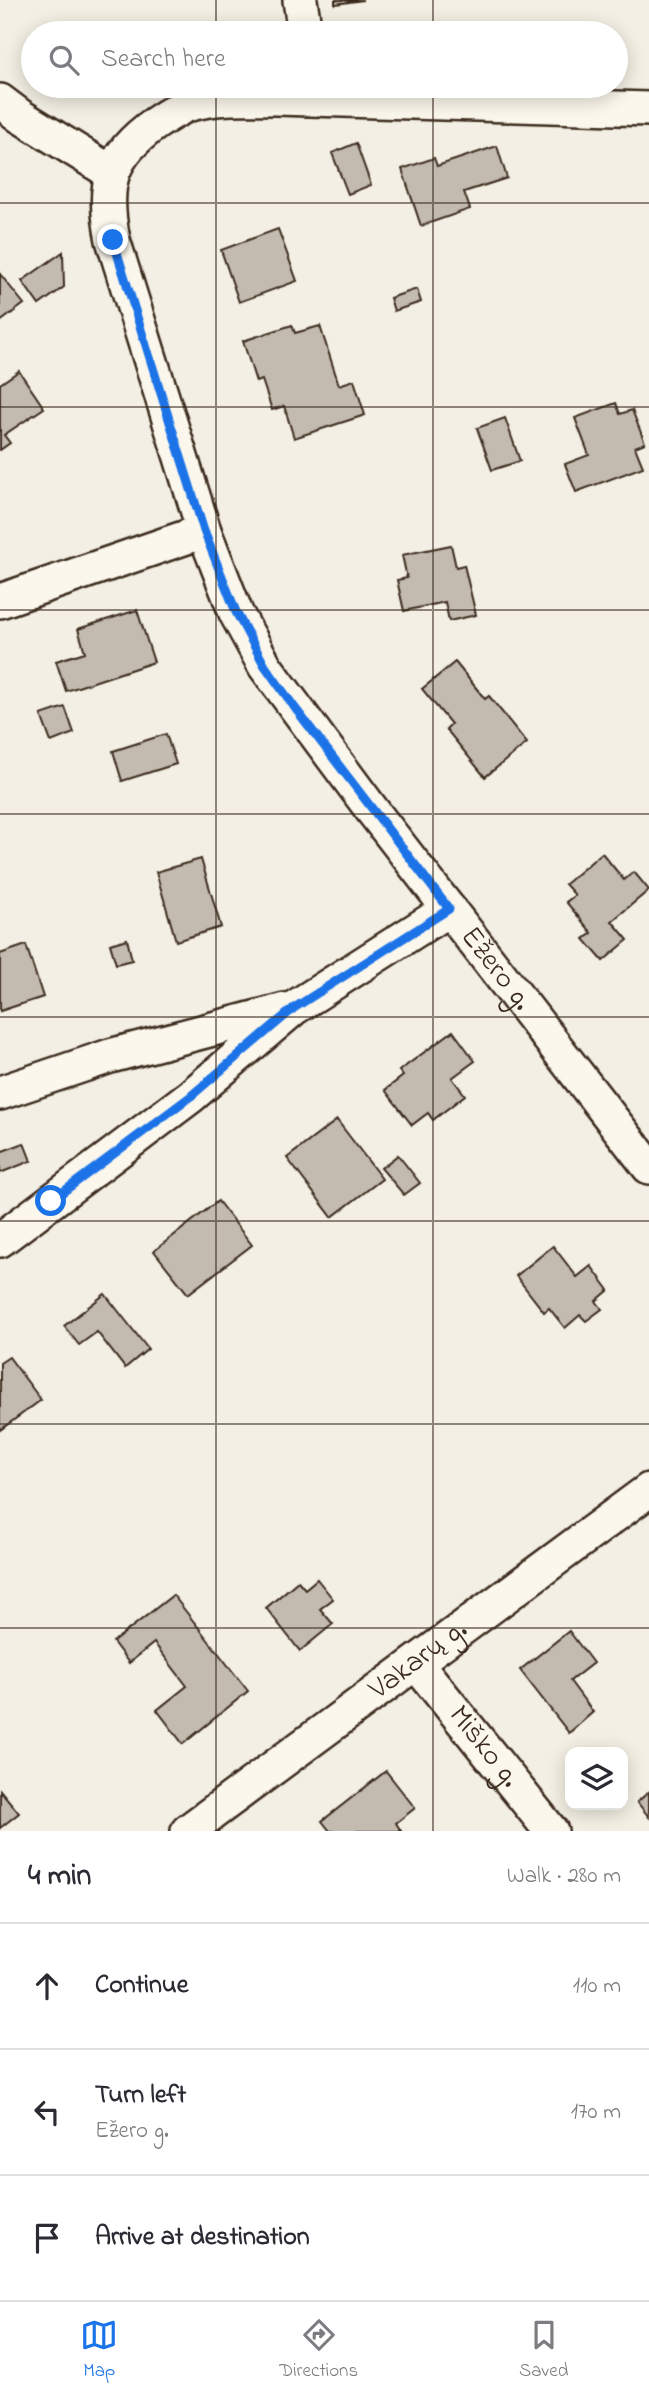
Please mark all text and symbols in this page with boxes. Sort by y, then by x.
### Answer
search box [21,21,628,98]
icon: search [45,41,83,79]
text: Search here [101,41,226,79]
route end [97,224,128,255]
street label: Ežero g. [449,918,543,1021]
route start [35,1185,66,1216]
street label: Vakarų g. [359,1609,477,1712]
street label: Miško g. [437,1696,530,1798]
map controls [565,1747,628,1810]
button: layers [565,1747,628,1810]
text: 4 min [28,1855,91,1899]
text: Walk · 280 m [507,1860,621,1893]
icon: ahead [28,1967,66,2005]
text: Continue [95,1967,188,2005]
text: 110 m [573,1970,621,2003]
text: Turn left [95,2077,186,2115]
icon: left [28,2093,66,2131]
text: 170 m [571,2096,621,2129]
text: Ežero g. [95,2115,169,2148]
icon: arrive [28,2219,66,2257]
text: Arrive at destination [95,2219,310,2257]
tab: Map [80,2316,118,2385]
tab: Directions [279,2316,358,2385]
tab: Saved [519,2316,569,2385]

